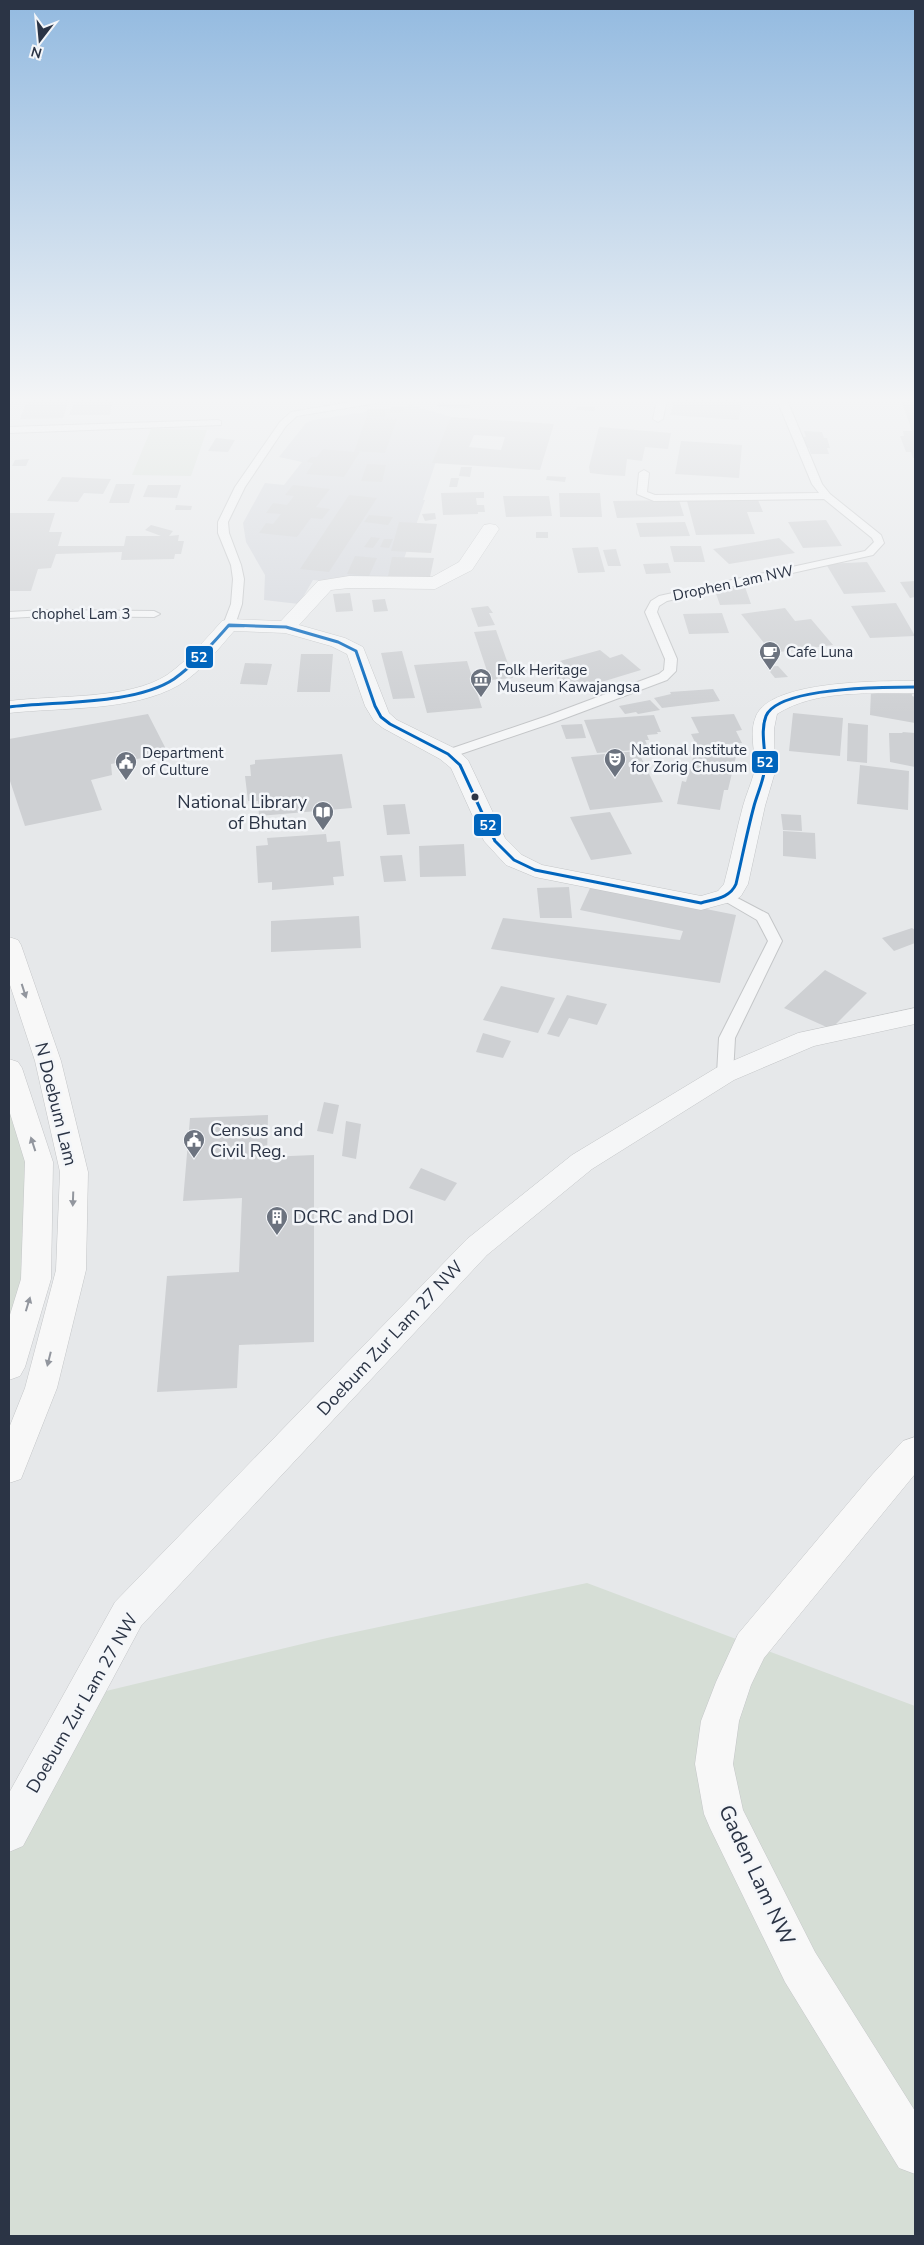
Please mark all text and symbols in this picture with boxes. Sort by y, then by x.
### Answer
north arrow [15,15,65,65]
text: N [29,41,44,63]
street label: Drophen Lam NW [671,560,796,606]
street label: chophel Lam 3 [31,604,131,624]
cafe icon: Cafe Luna [758,640,782,671]
place label: Cafe Luna [786,642,853,662]
line badge: 52 [185,645,214,669]
text: 52 [191,648,207,667]
place label: Folk Heritage Museum Kawajangsa [497,660,640,697]
museum icon: Folk Heritage Museum Kawajangsa [469,667,493,698]
place label: National Institute for Zorig Chusum [631,740,747,777]
place label: Department of Culture [142,743,224,780]
theatre icon: National Institute for Zorig Chusum [603,747,627,778]
public building icon: Department of Culture [114,750,138,781]
line badge: 52 [751,750,779,774]
text: 52 [757,753,773,772]
place label: National Library of Bhutan [177,790,308,835]
unlabelled marker [470,792,480,802]
library icon: National Library of Bhutan [311,800,335,831]
line badge: 52 [473,813,502,837]
text: 52 [480,816,496,835]
one-way arrow [20,984,28,999]
street label: N Doebum Lam [29,1040,83,1168]
place label: Census and Civil Reg. [210,1118,304,1163]
public building icon: Census and Civil Reg. [182,1128,206,1159]
one-way arrow [28,1136,36,1151]
one-way arrow [69,1191,77,1207]
building icon: DCRC and DOI [265,1205,289,1236]
place label: DCRC and DOI [293,1205,414,1229]
street label: Doebum Zur Lam 27 NW [312,1255,468,1421]
one-way arrow [25,1296,33,1311]
one-way arrow [44,1351,52,1366]
street label: Doebum Zur Lam 27 NW [21,1609,143,1797]
street label: Gaden Lam NW [712,1800,802,1950]

